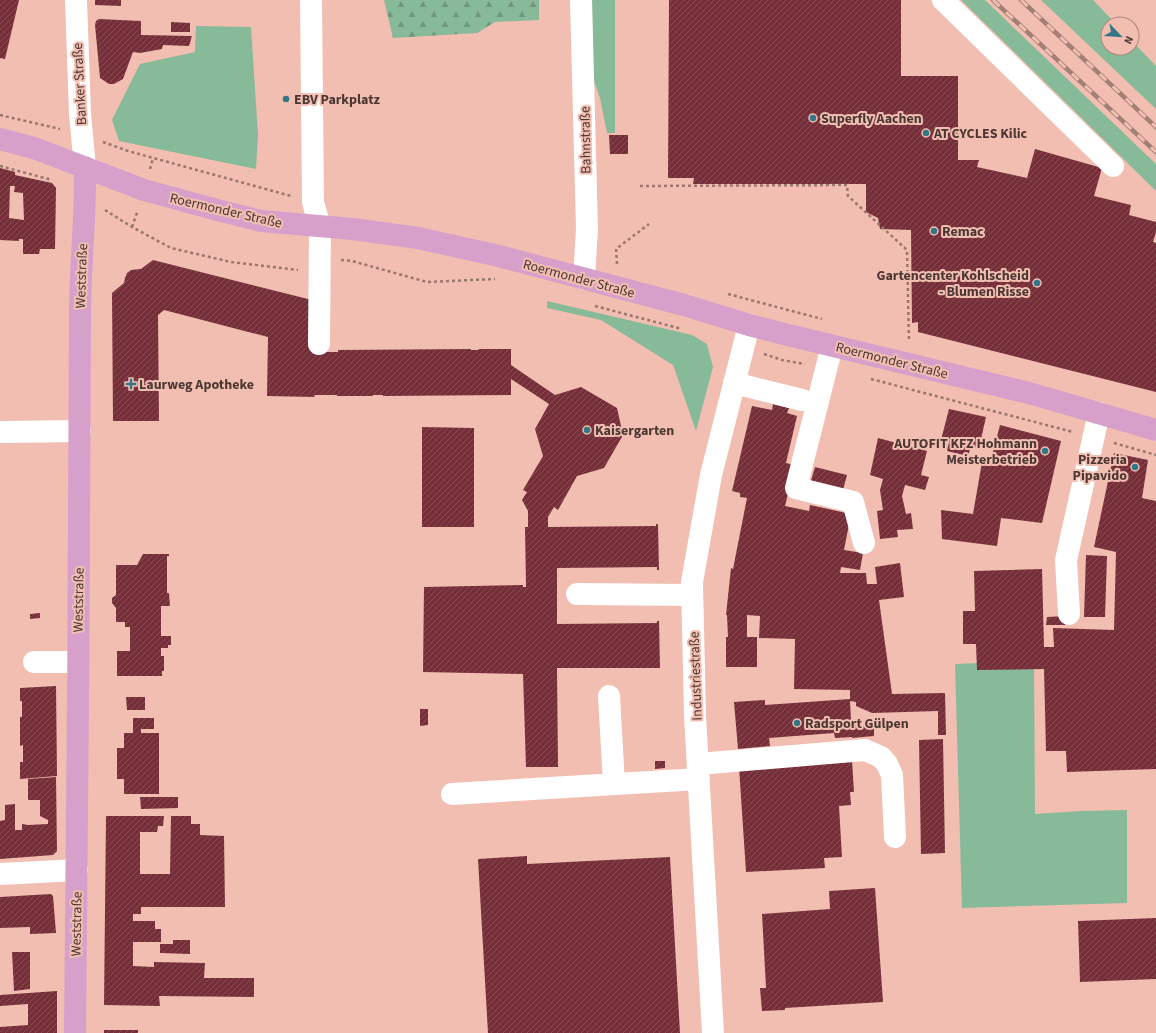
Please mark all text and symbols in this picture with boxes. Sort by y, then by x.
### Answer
north arrow [1100,16,1140,56]
text: N [1120,34,1137,47]
street label: Banker Straße [68,42,92,126]
place label: EBV Parkplatz [294,90,381,110]
marker: EBV Parkplatz [281,94,291,104]
street label: Bahnstraße [575,106,597,174]
place label: Superfly Aachen [821,109,922,129]
marker: Superfly Aachen [808,113,818,123]
place label: AT CYCLES Kilic [933,124,1028,144]
marker: AT CYCLES Kilic [921,128,931,138]
street label: Roermonder Straße [168,188,284,234]
place label: Remac [942,222,984,242]
marker: Remac [929,226,939,236]
street label: Weststraße [71,243,93,309]
street label: Roermonder Straße [521,254,637,304]
place label: Gartencenter Kohlscheid - Blumen Risse [877,266,1029,302]
marker: Gartencenter Kohlscheid - Blumen Risse [1032,278,1042,288]
street label: Roermonder Straße [834,337,950,385]
place label: Laurweg Apotheke [139,375,254,395]
marker: Laurweg Apotheke [126,379,136,389]
place label: Kaisergarten [595,421,674,441]
marker: Kaisergarten [582,425,592,435]
place label: AUTOFIT KFZ Hohmann Meisterbetrieb [893,434,1037,470]
marker: AUTOFIT KFZ Hohmann Meisterbetrieb [1040,446,1050,456]
place label: Pizzeria Pipavido [1073,450,1127,486]
marker: Pizzeria Pipavido [1130,462,1140,472]
street label: Weststraße [68,567,90,633]
street label: Industriestraße [684,631,708,721]
place label: Radsport Gülpen [805,714,909,734]
marker: Radsport Gülpen [792,718,802,728]
street label: Weststraße [66,891,88,957]

